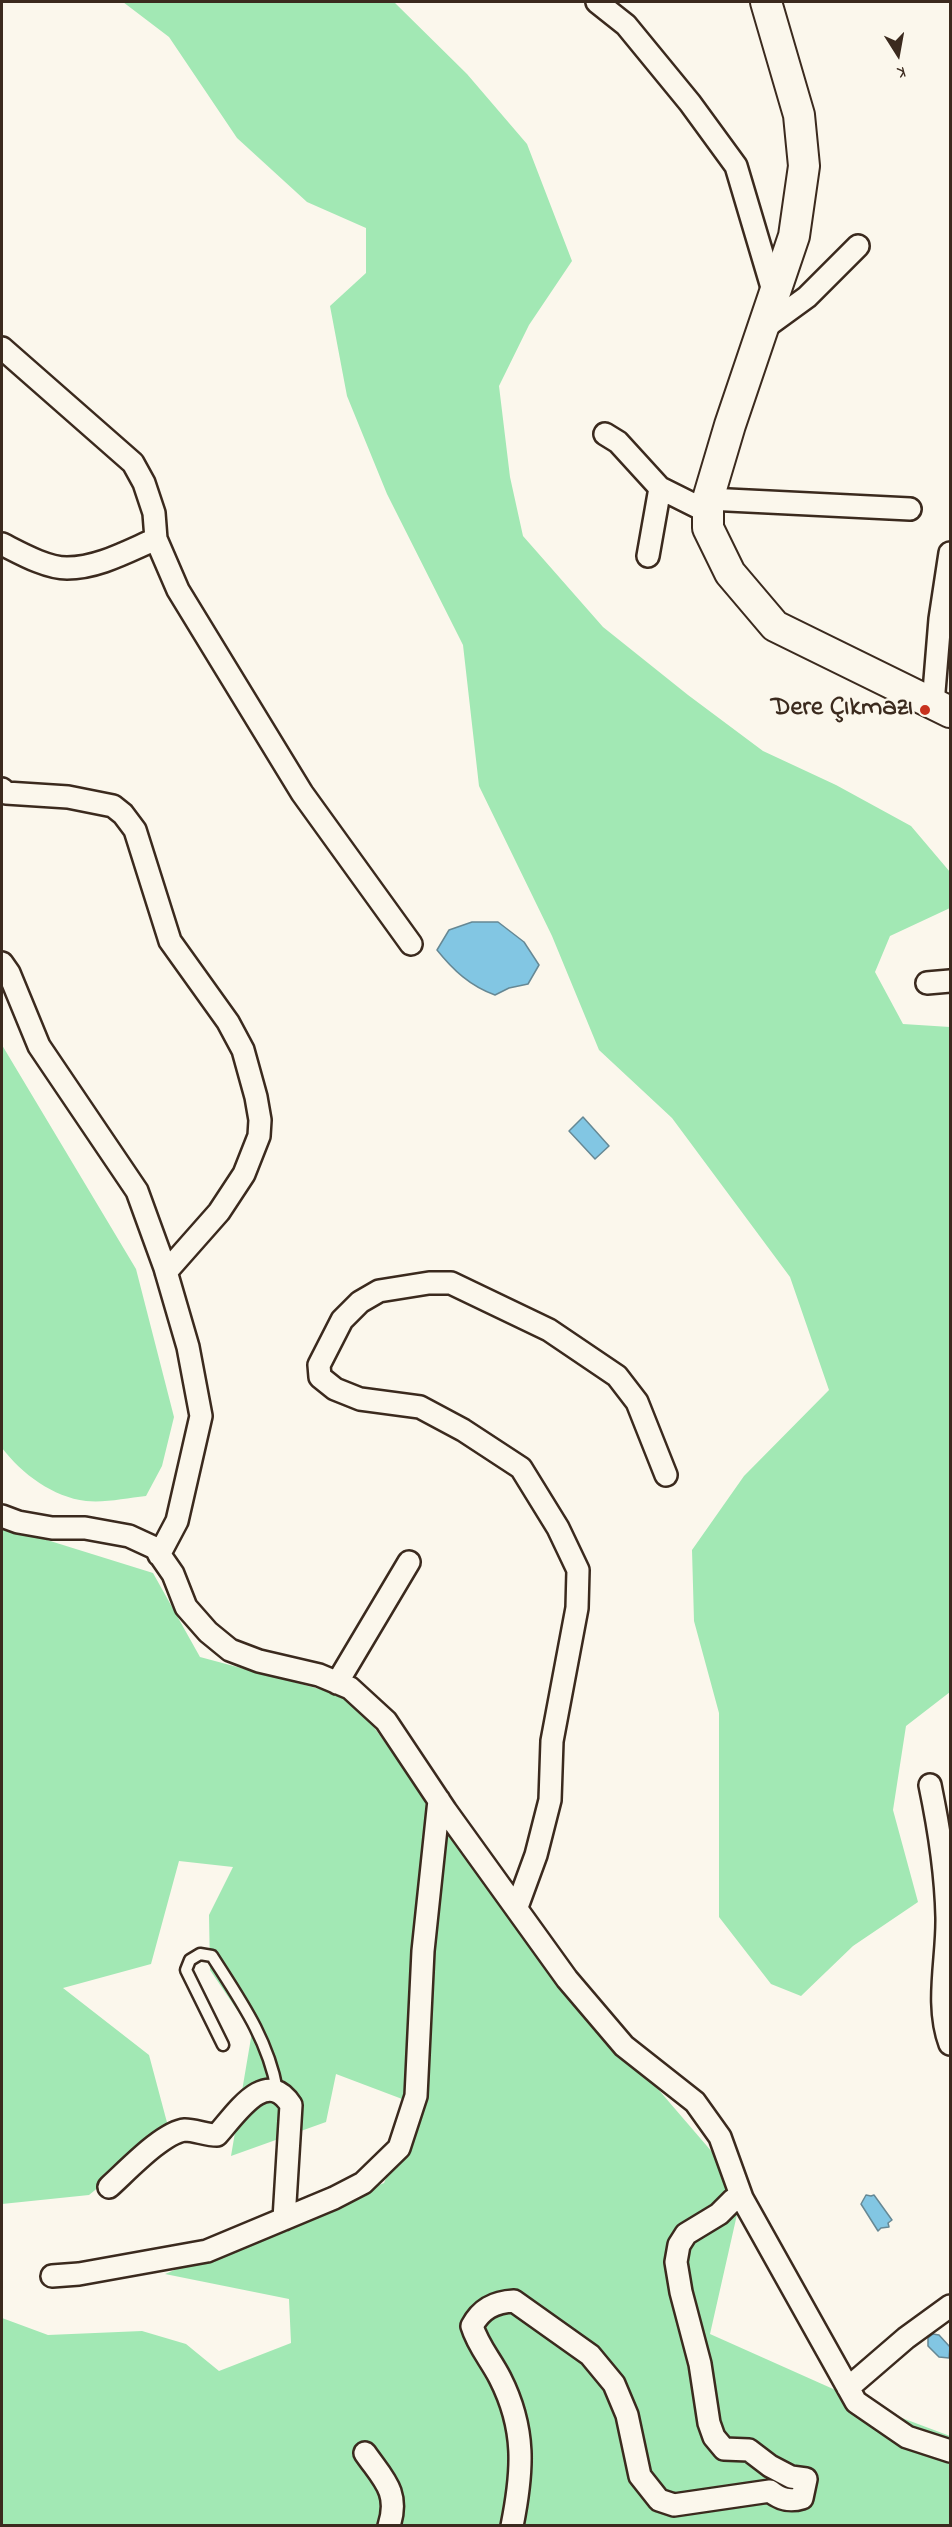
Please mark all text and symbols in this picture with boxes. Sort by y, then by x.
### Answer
north arrow [868,24,928,84]
text: K [895,59,908,84]
place label: Dere Çıkmazı [771,694,913,726]
marker: Dere Çıkmazı [918,703,932,717]

